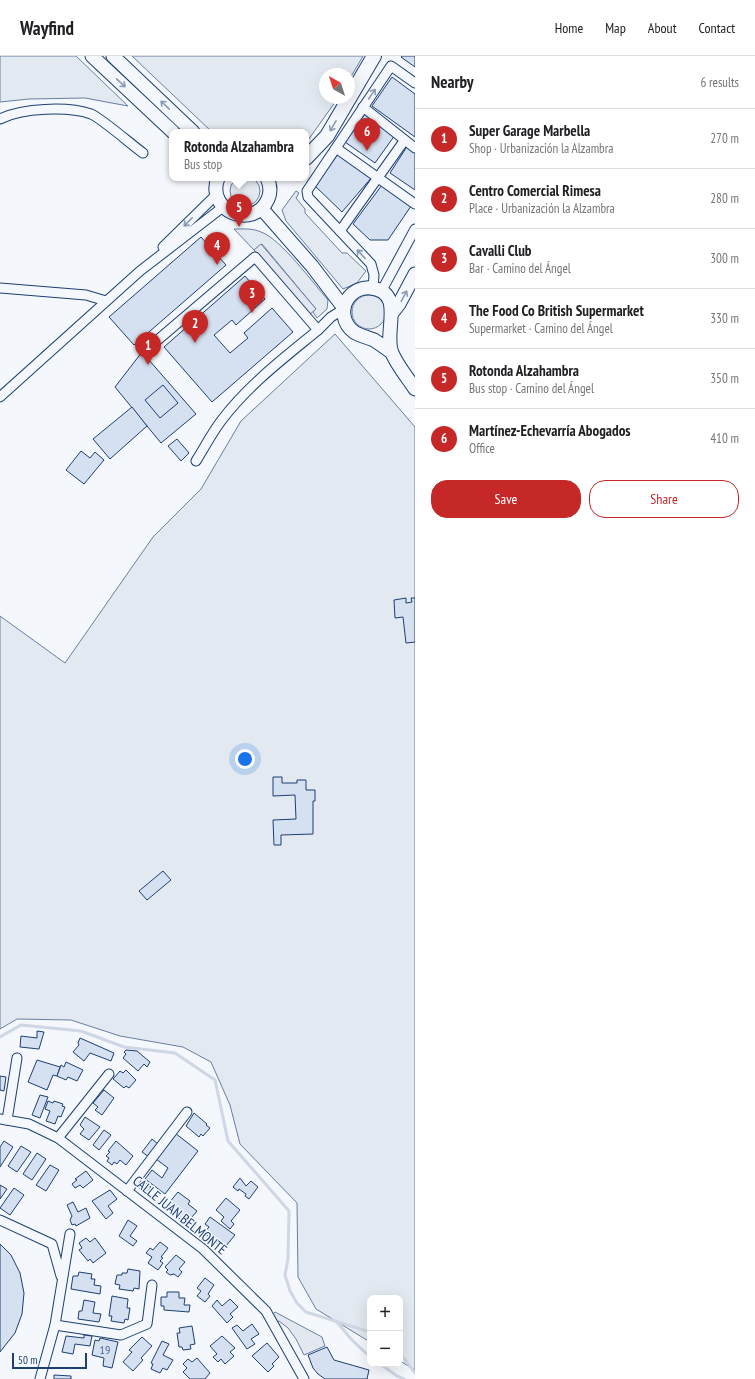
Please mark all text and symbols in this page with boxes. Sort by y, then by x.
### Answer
text: Wayfind [20,16,74,40]
text: Home [555,19,583,37]
text: Map [605,19,626,37]
text: About [648,19,677,37]
text: Contact [699,19,735,37]
north arrow [319,68,355,104]
text: Nearby [431,71,474,93]
text: 6 results [700,74,739,91]
one-way arrow [116,78,126,88]
one-way arrow [368,89,376,100]
one-way arrow [160,100,170,110]
pin: 6 [354,118,380,151]
one-way arrow [329,120,337,132]
text: Super Garage Marbella [469,121,590,140]
popup [169,129,309,181]
text: 1 [441,130,447,147]
text: 270 m [710,130,739,147]
text: Rotonda Alzahambra [184,137,294,156]
text: Shop · Urbanización la Alzambra [469,140,614,157]
text: Bus stop [184,156,222,173]
text: Centro Comercial Rimesa [469,181,601,200]
text: 2 [441,190,447,207]
text: 280 m [710,190,739,207]
pin: 5 [226,194,252,227]
text: Place · Urbanización la Alzambra [469,200,615,217]
one-way arrow [183,217,193,227]
pin: 4 [204,232,230,265]
text: Cavalli Club [469,241,532,260]
one-way arrow [356,249,366,259]
text: 3 [441,250,447,267]
text: 300 m [710,250,739,267]
text: Bar · Camino del Ángel [469,260,571,277]
pin: 3 [239,280,265,313]
one-way arrow [400,290,408,302]
text: The Food Co British Supermarket [469,301,644,320]
pin: 2 [182,310,208,343]
text: 4 [441,310,447,327]
text: 330 m [710,310,739,327]
text: Supermarket · Camino del Ángel [469,320,613,337]
pin: 1 [135,332,161,365]
text: Rotonda Alzahambra [469,361,579,380]
text: 5 [441,370,447,387]
text: 350 m [710,370,739,387]
text: Bus stop · Camino del Ángel [469,380,594,397]
text: Martínez-Echevarría Abogados [469,421,631,440]
text: 6 [441,430,447,447]
text: 410 m [710,430,739,447]
text: Office [469,440,495,457]
button: Save [431,480,581,518]
button: Share [589,480,739,518]
your location [235,749,255,769]
street label: CALLE JUAN BELMONTE [129,1172,231,1258]
map controls [367,1295,403,1367]
button: + [367,1295,403,1331]
button: − [367,1331,403,1367]
house number: 19 [100,1342,110,1357]
scale bar [12,1351,87,1370]
text: 50 m [18,1353,37,1367]

